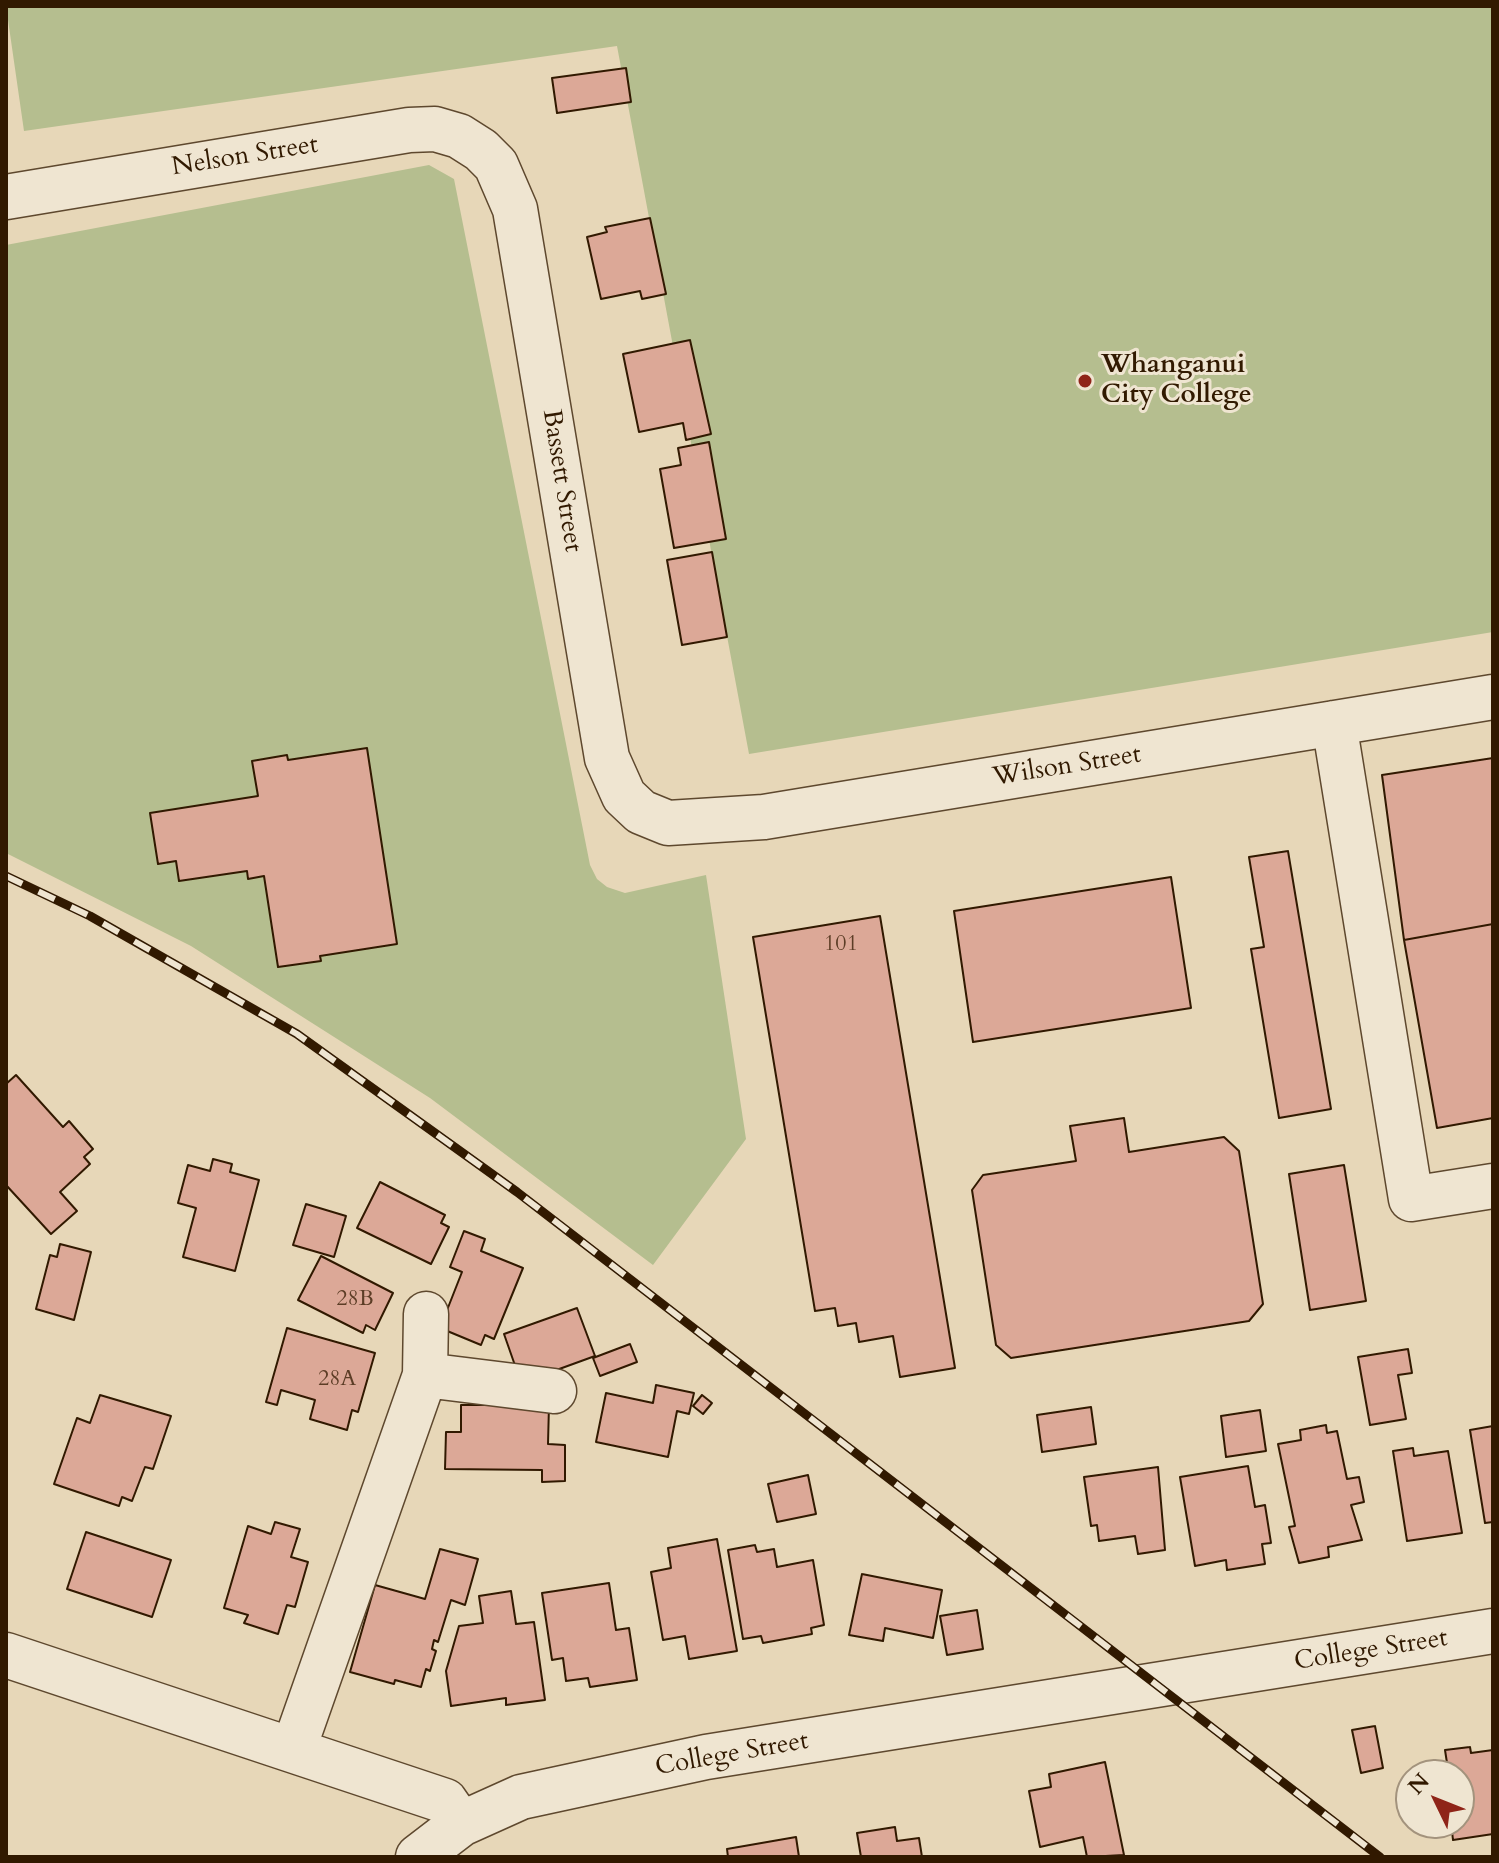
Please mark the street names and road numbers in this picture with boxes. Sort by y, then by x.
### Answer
street label: Nelson Street [170,130,320,184]
street label: Bassett Street [534,407,588,555]
street label: Wilson Street [991,740,1143,794]
street label: College Street [1292,1623,1450,1679]
street label: College Street [653,1726,811,1784]

